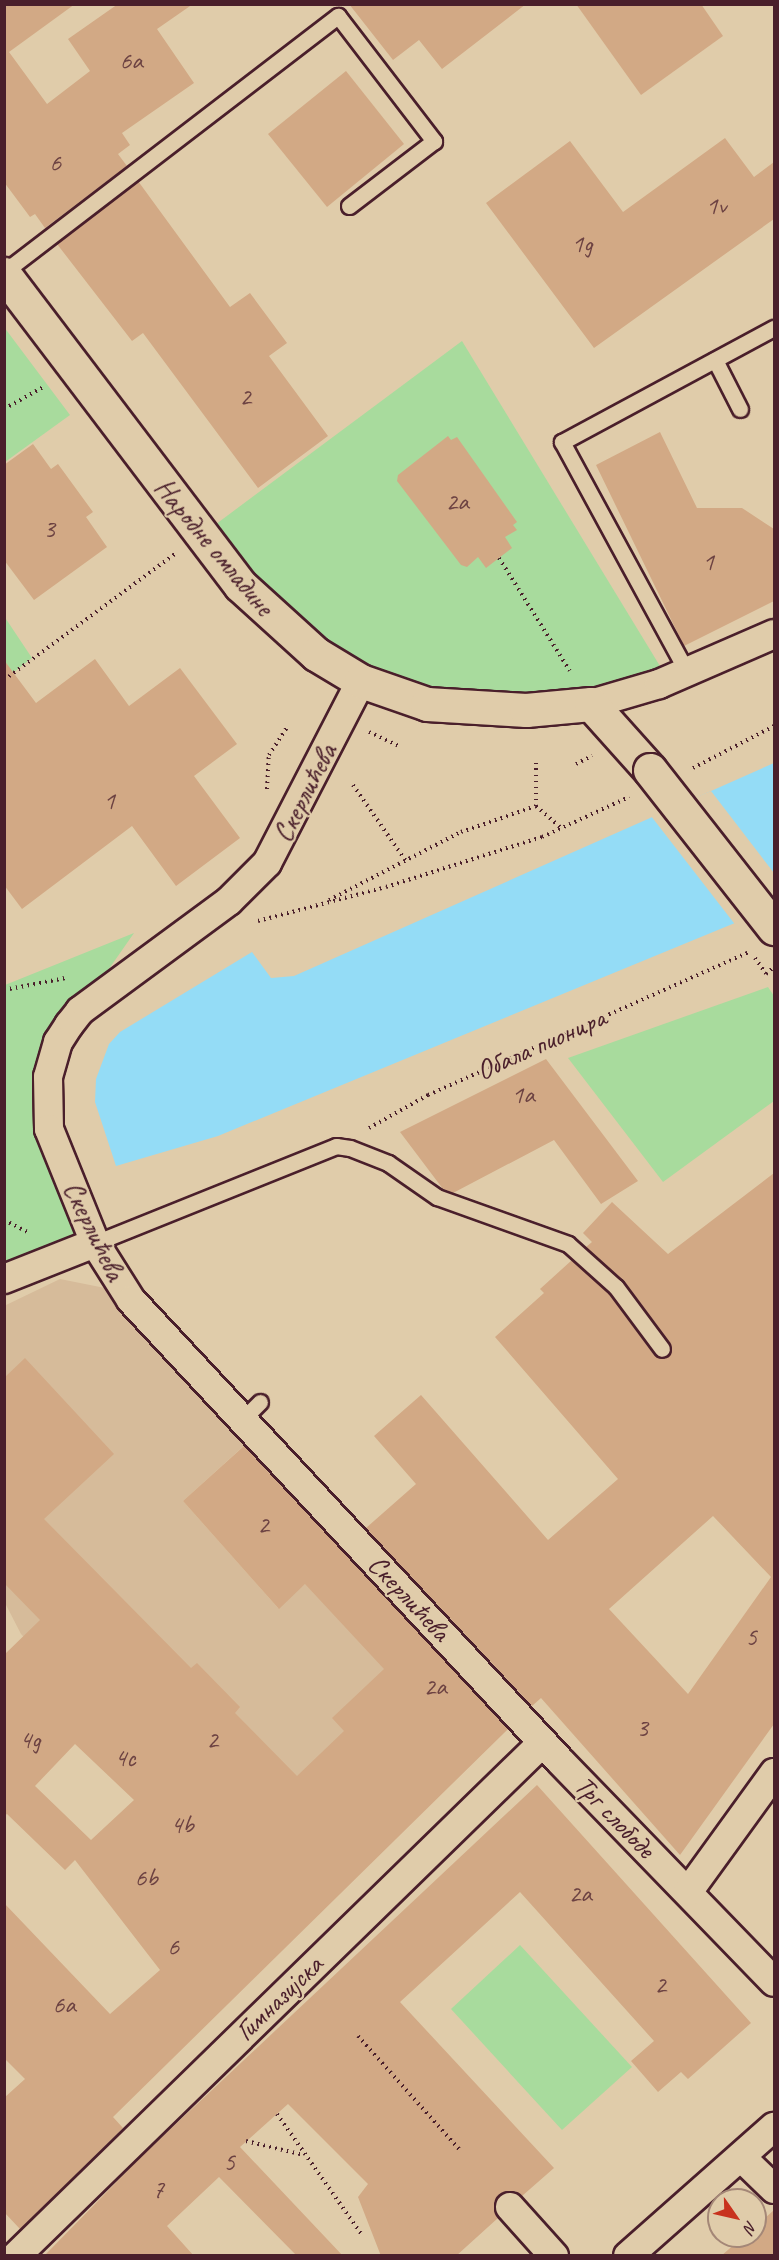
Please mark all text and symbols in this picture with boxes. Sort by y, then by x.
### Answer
house number: 6a [119,45,143,77]
house number: 6 [49,147,61,179]
house number: 1v [706,190,726,222]
house number: 1g [572,228,592,260]
house number: 2 [239,381,251,413]
street label: Народне омладине [147,472,281,622]
house number: 2a [445,486,469,518]
house number: 3 [43,513,55,545]
house number: 1 [702,546,714,578]
street label: Скерлићева [266,738,344,848]
house number: 1 [103,785,115,817]
street label: Обала пионира [472,1001,610,1087]
house number: 1a [511,1079,535,1111]
street label: Скерлићева [56,1176,132,1286]
house number: 2 [257,1509,269,1541]
street label: Скерлићева [361,1548,457,1648]
house number: 5 [745,1621,757,1653]
house number: 2a [423,1671,447,1703]
house number: 3 [636,1712,648,1744]
house number: 4g [20,1724,40,1756]
house number: 2 [206,1724,218,1756]
house number: 4c [115,1742,135,1774]
street label: Трг слободе [568,1769,662,1865]
house number: 4b [170,1809,194,1841]
house number: 6b [134,1862,158,1894]
house number: 2a [568,1878,592,1910]
house number: 6 [167,1931,179,1963]
street label: Гимназијска [228,1948,330,2048]
house number: 2 [654,1969,666,2001]
house number: 6a [52,1989,76,2021]
house number: 5 [223,2146,235,2178]
house number: 7 [152,2174,164,2206]
north arrow [707,2188,767,2248]
text: N [739,2217,761,2237]

